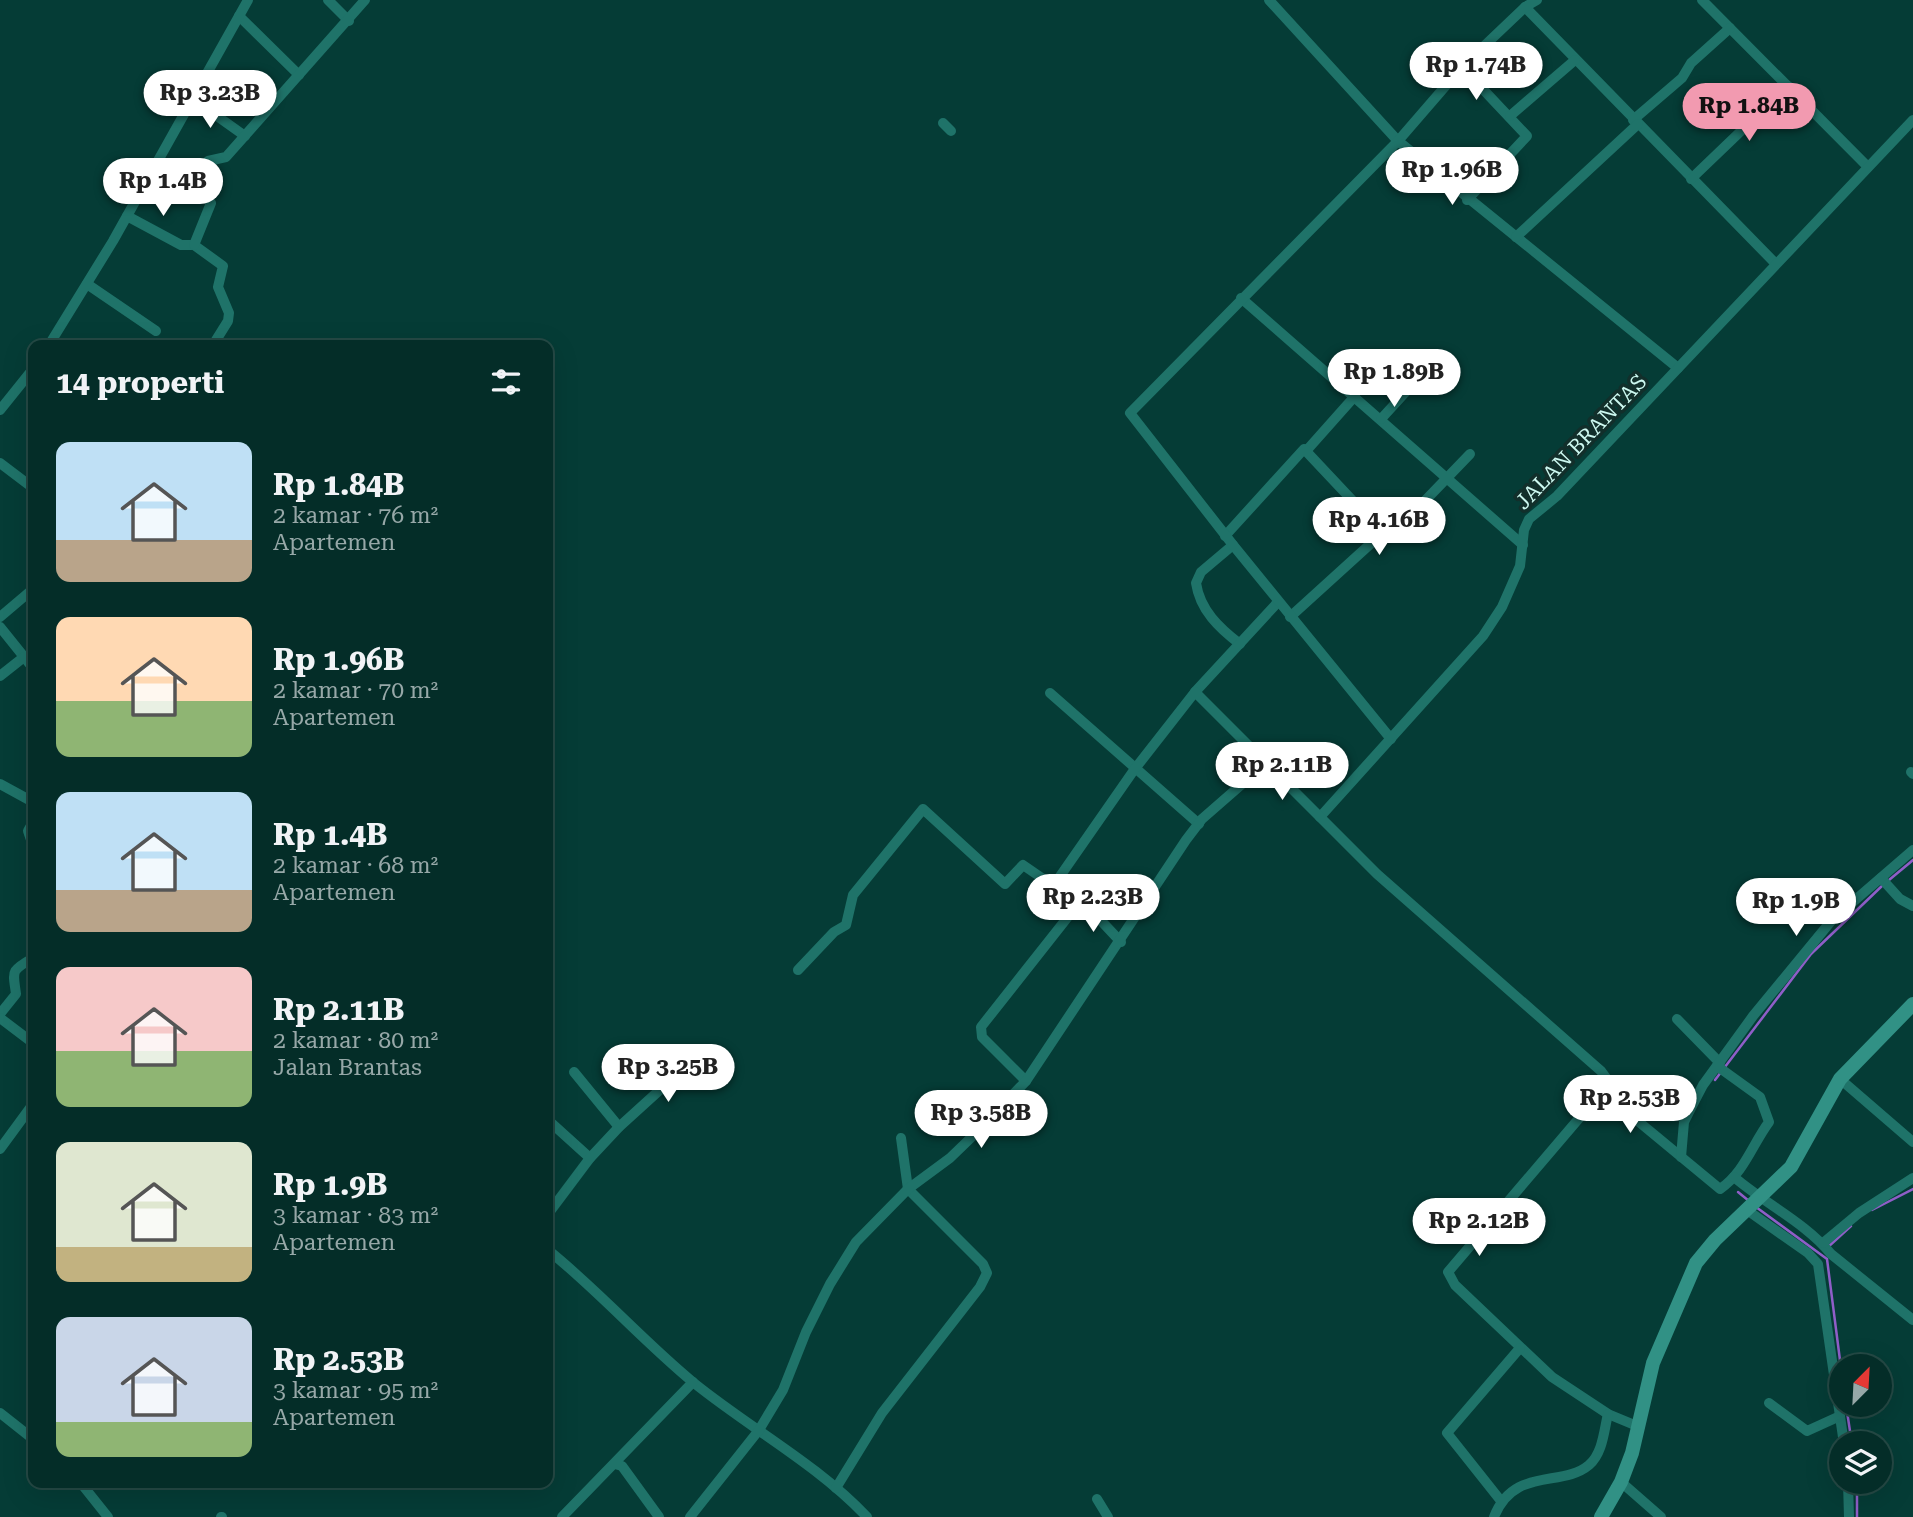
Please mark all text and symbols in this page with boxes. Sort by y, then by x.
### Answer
pin: Rp 1.74B [1404,42,1548,102]
text: Rp 1.74B [1426,51,1526,78]
pin: Rp 3.23B [138,71,282,130]
text: Rp 3.23B [160,79,260,106]
pin: Rp 1.84B [1677,83,1821,143]
text: Rp 1.84B [1699,92,1799,119]
pin: Rp 1.96B [1380,148,1524,207]
text: Rp 1.96B [1402,156,1502,183]
pin: Rp 1.4B [98,158,228,218]
text: Rp 1.4B [119,167,207,194]
pin: Rp 1.89B [1322,350,1466,409]
text: Rp 1.89B [1344,358,1444,385]
icon: filters [487,363,525,401]
text: 14 properti [56,365,224,400]
street label: JALAN BRANTAS [1511,370,1651,514]
text: Rp 1.84B [273,467,405,502]
icon: home [112,470,196,554]
pin: Rp 4.16B [1307,498,1451,557]
text: 2 kamar · 76 m² [273,502,438,529]
text: Rp 4.16B [1329,506,1429,533]
text: Apartemen [273,529,395,556]
text: Rp 1.96B [273,642,405,677]
icon: home [112,645,196,729]
text: 2 kamar · 70 m² [273,677,438,704]
text: Apartemen [273,704,395,731]
pin: Rp 2.11B [1210,742,1354,802]
text: Rp 2.11B [1232,751,1332,778]
text: Rp 1.4B [273,817,388,852]
icon: home [112,820,196,904]
text: 2 kamar · 68 m² [273,852,438,879]
pin: Rp 2.23B [1021,874,1165,934]
pin: Rp 1.9B [1731,878,1861,938]
text: Apartemen [273,879,395,906]
text: Rp 2.23B [1043,883,1143,910]
text: Rp 1.9B [1752,887,1840,914]
text: Rp 2.11B [273,992,405,1027]
icon: home [112,995,196,1079]
text: 2 kamar · 80 m² [273,1027,438,1054]
pin: Rp 3.25B [596,1044,740,1104]
text: Rp 3.25B [618,1053,718,1080]
text: Jalan Brantas [273,1054,422,1081]
pin: Rp 2.53B [1558,1076,1702,1135]
text: Rp 2.53B [1580,1084,1680,1111]
pin: Rp 3.58B [909,1090,1053,1150]
text: Rp 3.58B [931,1099,1031,1126]
text: Rp 1.9B [273,1167,388,1202]
icon: home [112,1170,196,1254]
pin: Rp 2.12B [1407,1198,1551,1258]
text: 3 kamar · 83 m² [273,1202,438,1229]
text: Rp 2.12B [1429,1207,1529,1234]
text: Apartemen [273,1229,395,1256]
text: Rp 2.53B [273,1342,405,1377]
icon: home [112,1345,196,1429]
north arrow [1829,1354,1892,1418]
map controls [1829,1354,1892,1494]
text: 3 kamar · 95 m² [273,1377,438,1404]
text: Apartemen [273,1404,395,1431]
button: layers [1829,1431,1892,1494]

